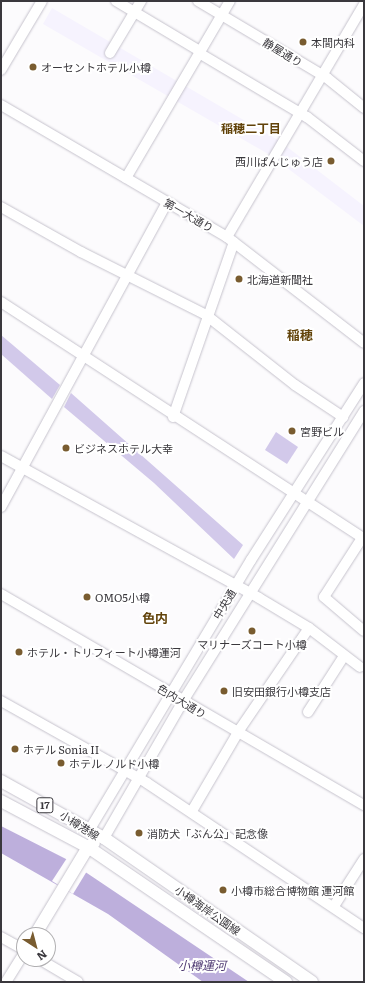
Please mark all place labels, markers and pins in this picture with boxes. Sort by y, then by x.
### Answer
place label: 本間内科 [311,35,355,49]
marker: 本間内科 [298,37,308,47]
place label: オーセントホテル小樽 [41,60,151,74]
marker: オーセントホテル小樽 [28,62,38,72]
place label: 西川ぱんじゅう店 [235,154,323,168]
marker: 西川ぱんじゅう店 [326,156,336,166]
place label: 北海道新聞社 [247,272,313,286]
marker: 北海道新聞社 [234,274,244,284]
place label: 宮野ビル [300,424,344,438]
marker: 宮野ビル [287,426,297,436]
place label: ビジネスホテル大幸 [74,441,173,455]
marker: ビジネスホテル大幸 [61,443,71,453]
place label: OMO5小樽 [95,590,150,604]
marker: OMO5小樽 [82,592,92,602]
marker: マリナーズコート小樽 [247,626,257,636]
place label: マリナーズコート小樽 [197,637,307,651]
place label: ホテル・トリフィート小樽運河 [27,645,181,659]
marker: ホテル・トリフィート小樽運河 [14,647,24,657]
place label: 旧安田銀行小樽支店 [232,684,331,698]
marker: 旧安田銀行小樽支店 [219,686,229,696]
place label: ホテル Sonia II [23,742,99,756]
marker: ホテル Sonia II [10,744,20,754]
place label: ホテル ノルド小樽 [69,756,159,770]
marker: ホテル ノルド小樽 [56,758,66,768]
place label: 消防犬「ぶん公」記念像 [147,826,268,840]
marker: 消防犬「ぶん公」記念像 [134,828,144,838]
place label: 小樽市総合博物館 運河館 [231,883,354,897]
marker: 小樽市総合博物館 運河館 [218,885,228,895]

